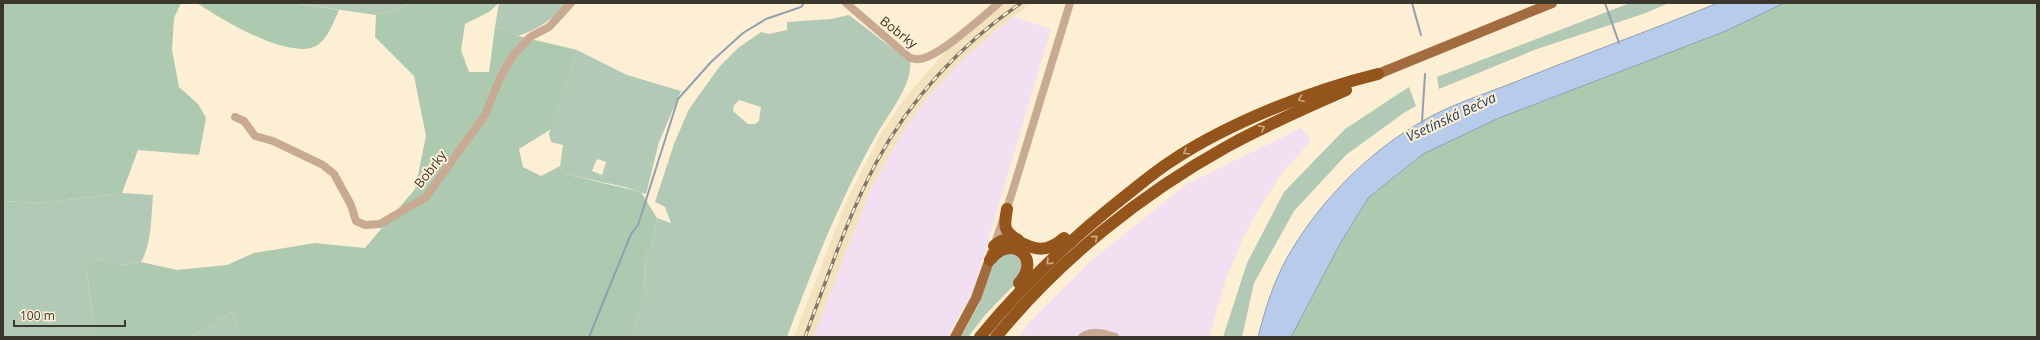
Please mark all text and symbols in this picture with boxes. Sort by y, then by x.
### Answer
street label: Bobrky [877,12,922,53]
water label: Vsetínská Bečva [1403,87,1499,146]
one-way arrow [1298,95,1305,103]
one-way arrow [1258,125,1265,133]
street label: Bobrky [410,146,451,191]
one-way arrow [1183,147,1190,154]
one-way arrow [1090,235,1098,242]
one-way arrow [1046,257,1054,264]
scale bar [14,302,125,328]
text: 100 m [20,307,55,324]

